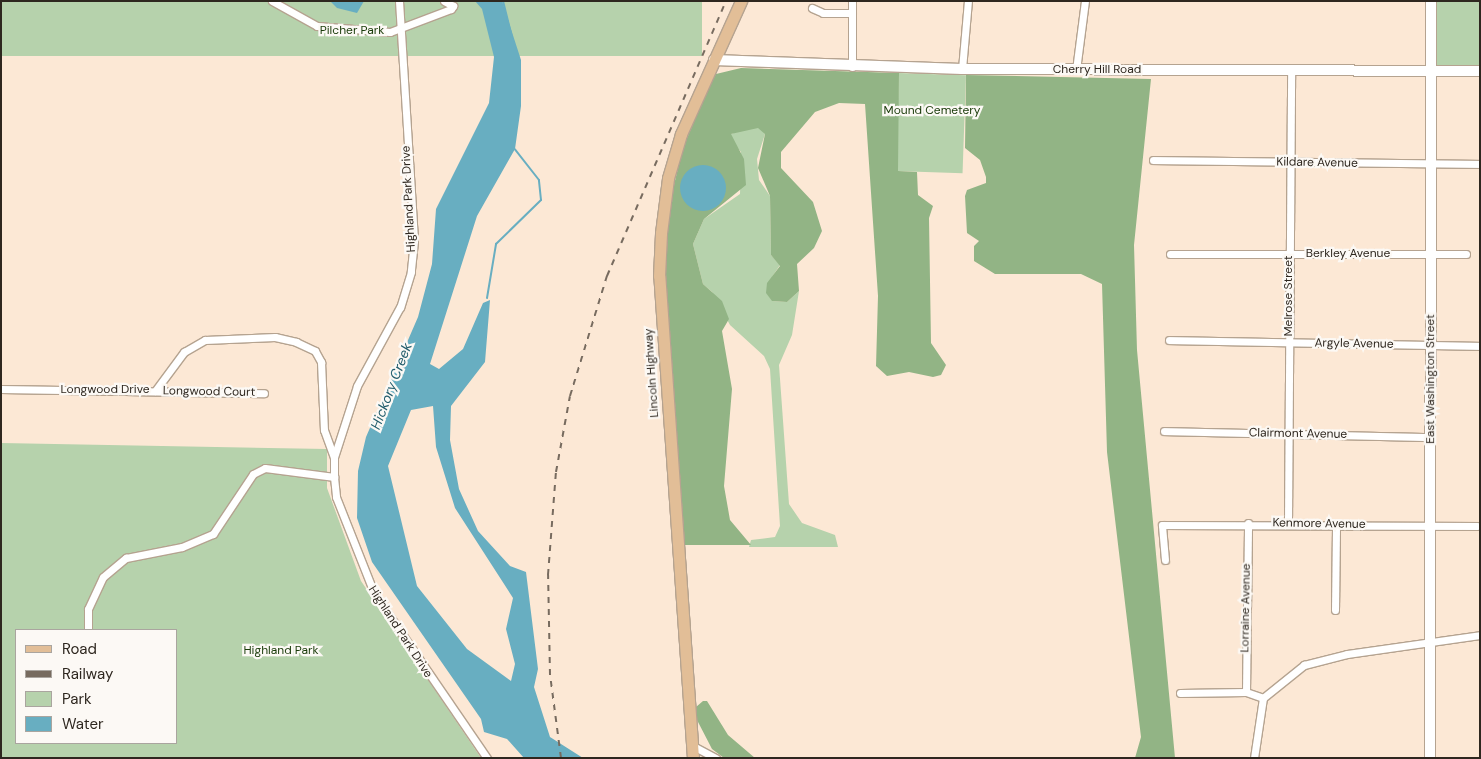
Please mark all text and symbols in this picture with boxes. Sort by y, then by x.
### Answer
park label: Pilcher Park [320,24,384,38]
street label: Cherry Hill Road [1053,63,1141,77]
park label: Mound Cemetery [884,104,980,118]
street label: Highland Park Drive [399,145,419,253]
street label: Kildare Avenue [1276,155,1358,171]
street label: Berkley Avenue [1306,247,1390,261]
street label: Melrose Street [1282,256,1296,336]
street label: East Washington Street [1424,314,1438,444]
street label: Lincoln Highway [642,328,662,418]
street label: Argyle Avenue [1314,336,1394,352]
water label: Hickory Creek [367,340,415,432]
street label: Longwood Drive [60,383,150,397]
street label: Longwood Court [163,384,255,400]
street label: Clairmont Avenue [1249,426,1347,442]
street label: Kenmore Avenue [1272,516,1366,532]
street label: Lorraine Avenue [1238,563,1254,653]
street label: Highland Park Drive [365,583,435,681]
legend [15,629,178,744]
text: Road [62,639,97,659]
park label: Highland Park [243,644,319,658]
text: Railway [62,664,113,684]
text: Park [62,689,92,709]
text: Water [62,714,103,734]

